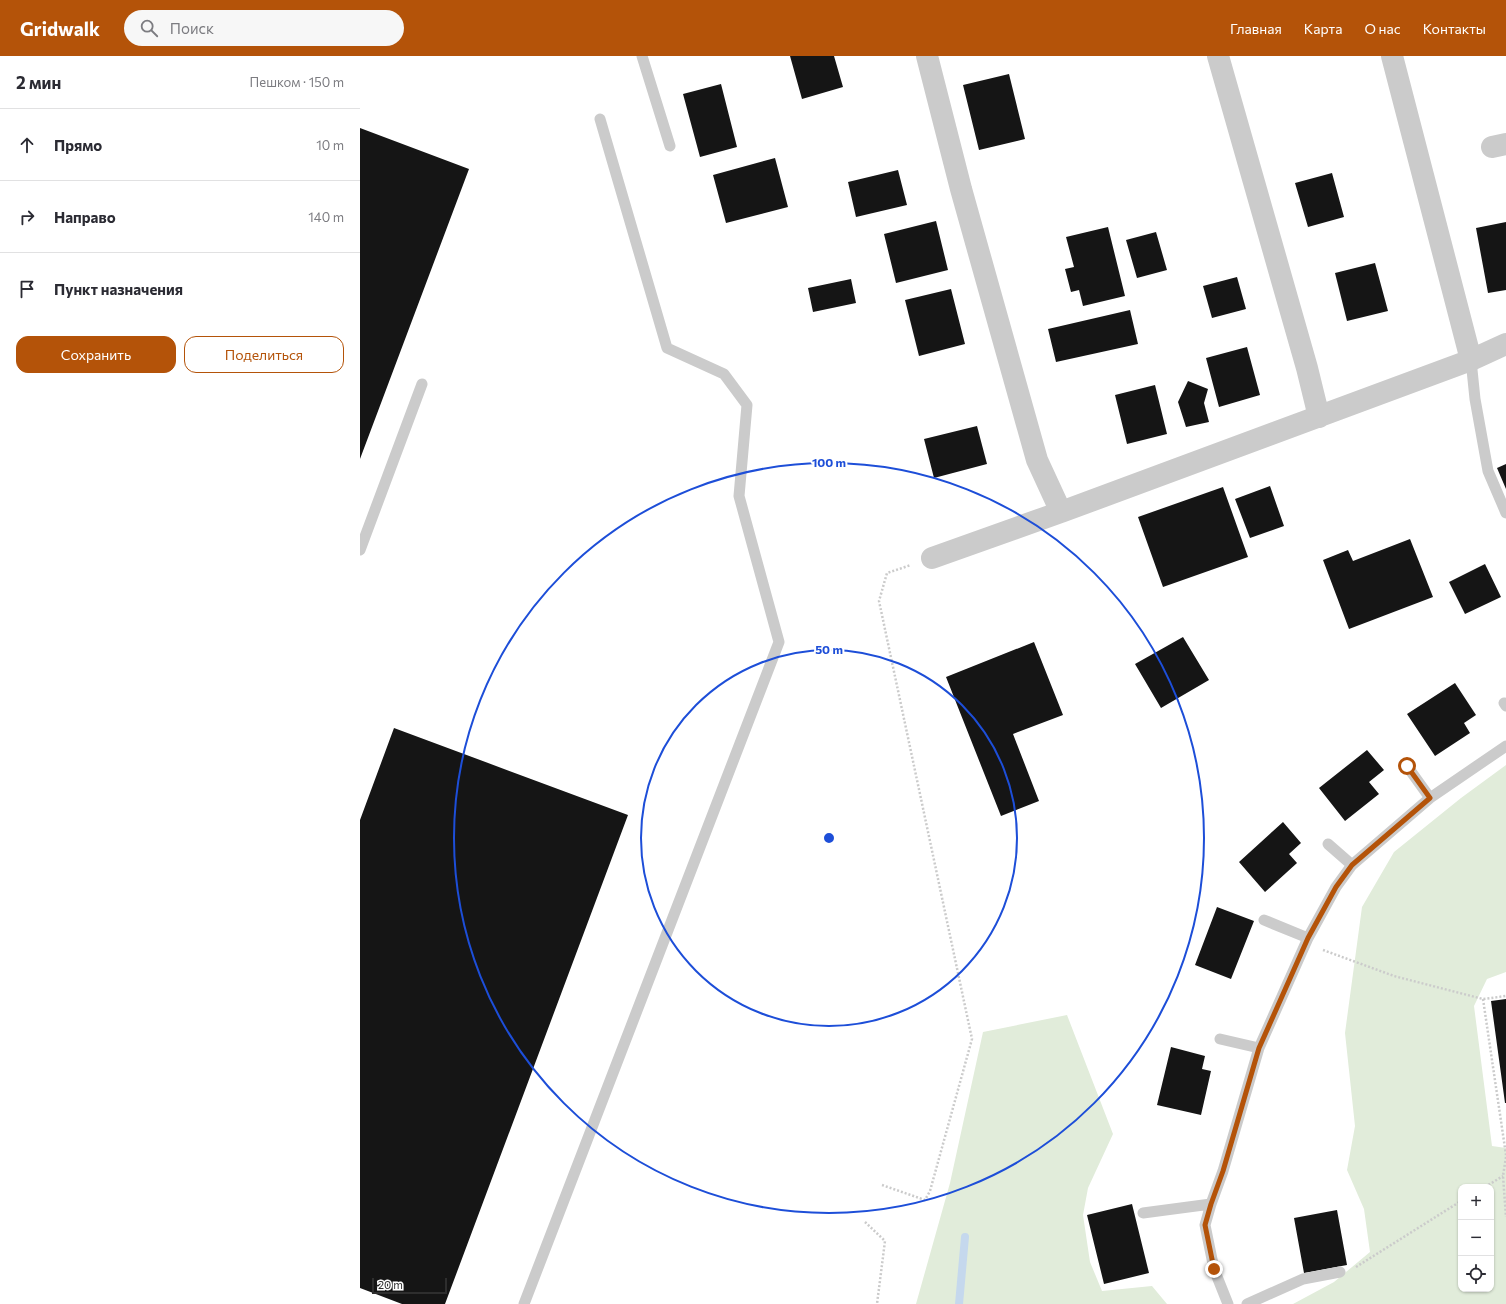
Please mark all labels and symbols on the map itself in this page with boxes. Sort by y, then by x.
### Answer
text: 100 m [812,455,846,469]
text: 50 m [815,642,843,656]
route start [1398,757,1416,775]
centre of rings [822,831,836,845]
route end [1205,1260,1223,1278]
scale bar [372,1276,447,1295]

